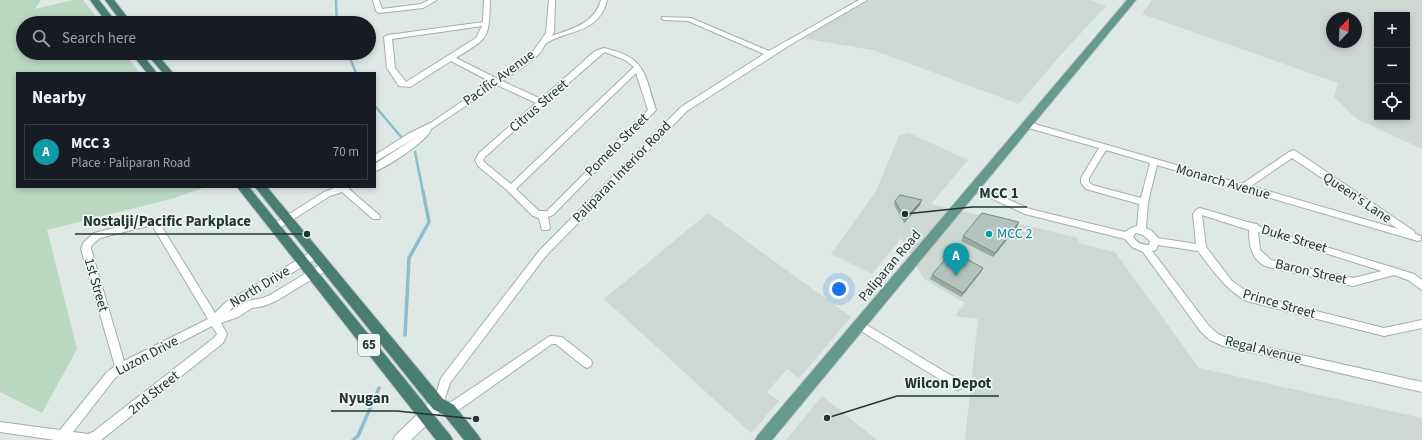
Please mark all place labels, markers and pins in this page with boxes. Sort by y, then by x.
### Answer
callout: MCC 1 [972,180,1027,207]
callout: Nostalji/Pacific Parkplace [75,207,259,234]
place label: MCC 2 [997,224,1033,244]
marker: MCC 2 [984,229,994,239]
pin: A [943,243,969,276]
callout: Wilcon Depot [897,369,999,396]
callout: Nyugan [331,384,397,411]

